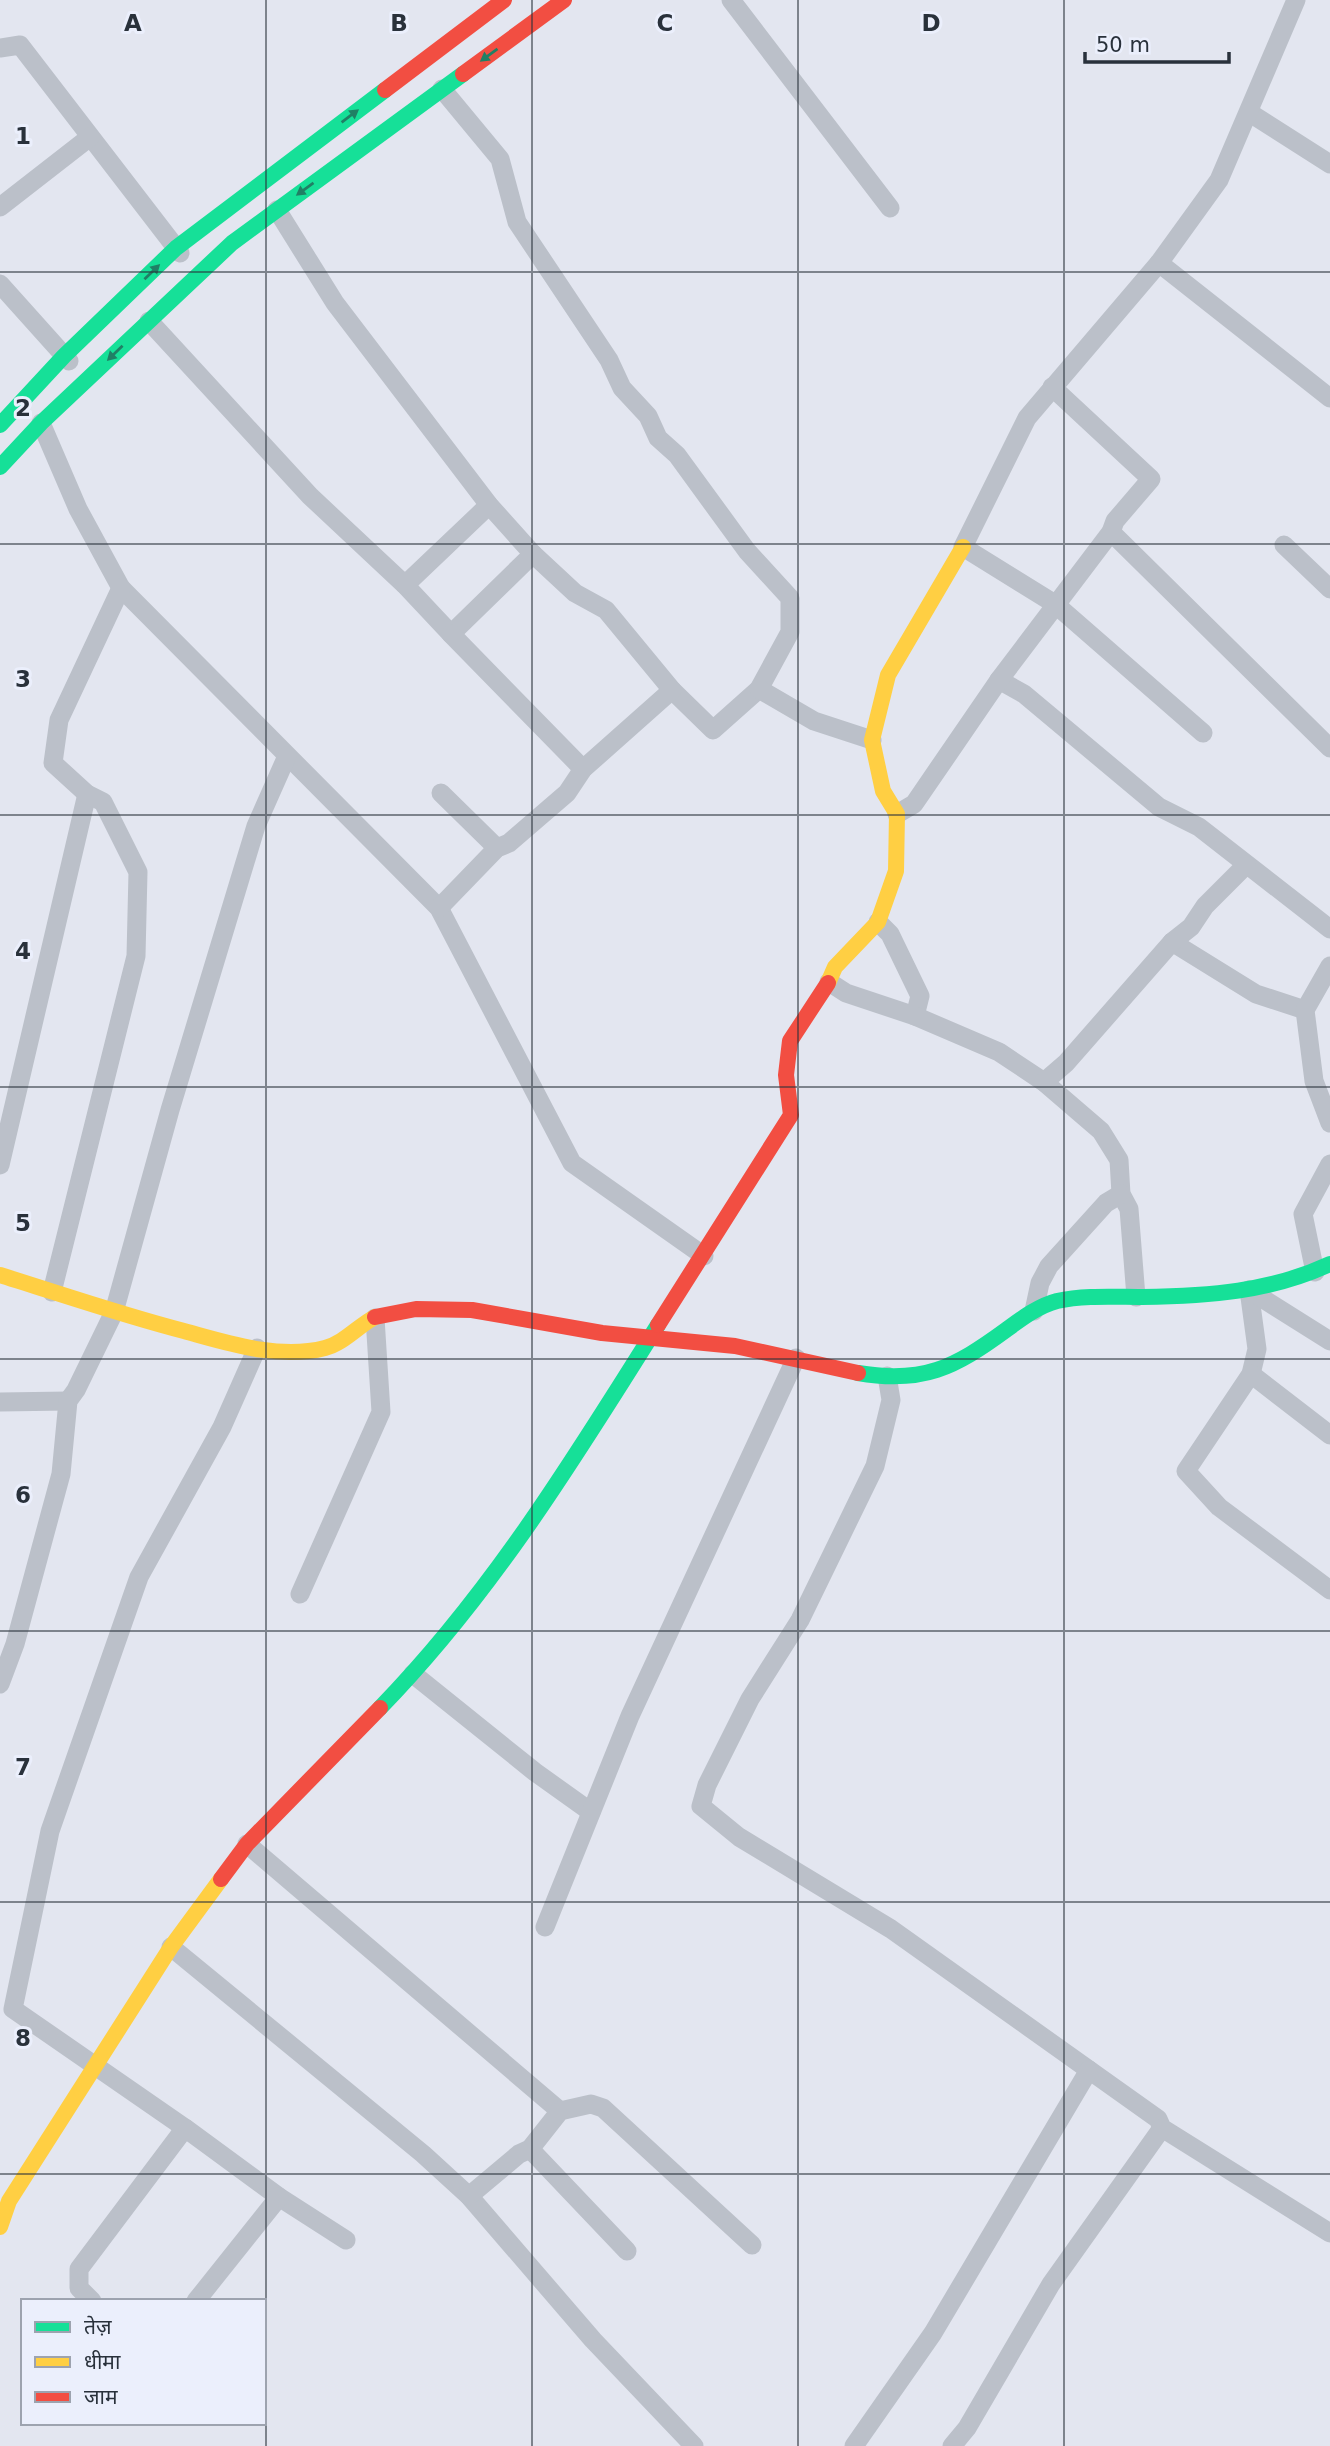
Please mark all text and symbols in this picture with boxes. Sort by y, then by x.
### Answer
text: A [124,10,142,36]
text: B [390,10,408,36]
text: C [657,10,673,36]
text: D [921,10,941,36]
scale bar [1085,21,1228,65]
text: 50 m [1096,33,1150,57]
one-way arrow [480,48,498,62]
one-way arrow [340,109,358,124]
text: 1 [15,123,31,149]
one-way arrow [296,182,314,196]
one-way arrow [143,263,160,280]
one-way arrow [107,345,124,361]
text: 2 [15,395,31,421]
text: 3 [15,666,31,692]
text: 4 [15,938,31,964]
text: 5 [15,1210,31,1236]
text: 6 [15,1482,31,1508]
text: 7 [15,1754,31,1780]
text: 8 [15,2025,31,2051]
legend [21,2299,266,2425]
text: तेज़ [84,2315,112,2339]
text: धीमा [84,2350,121,2374]
text: जाम [84,2385,118,2409]

